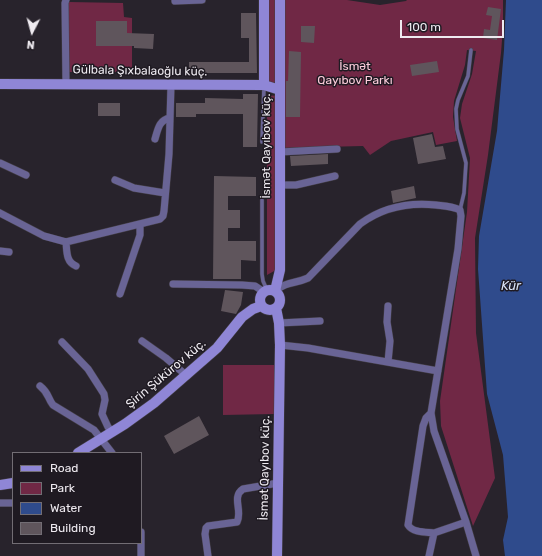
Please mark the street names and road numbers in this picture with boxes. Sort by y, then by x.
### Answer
street label: Gülbala Şıxbalaoğlu küç. [72,63,208,79]
street label: İsmət Qayıbov küç. [260,94,274,198]
street label: Şirin Şükürov küç. [123,336,209,412]
street label: İsmət Qayıbov küç. [257,415,273,521]

